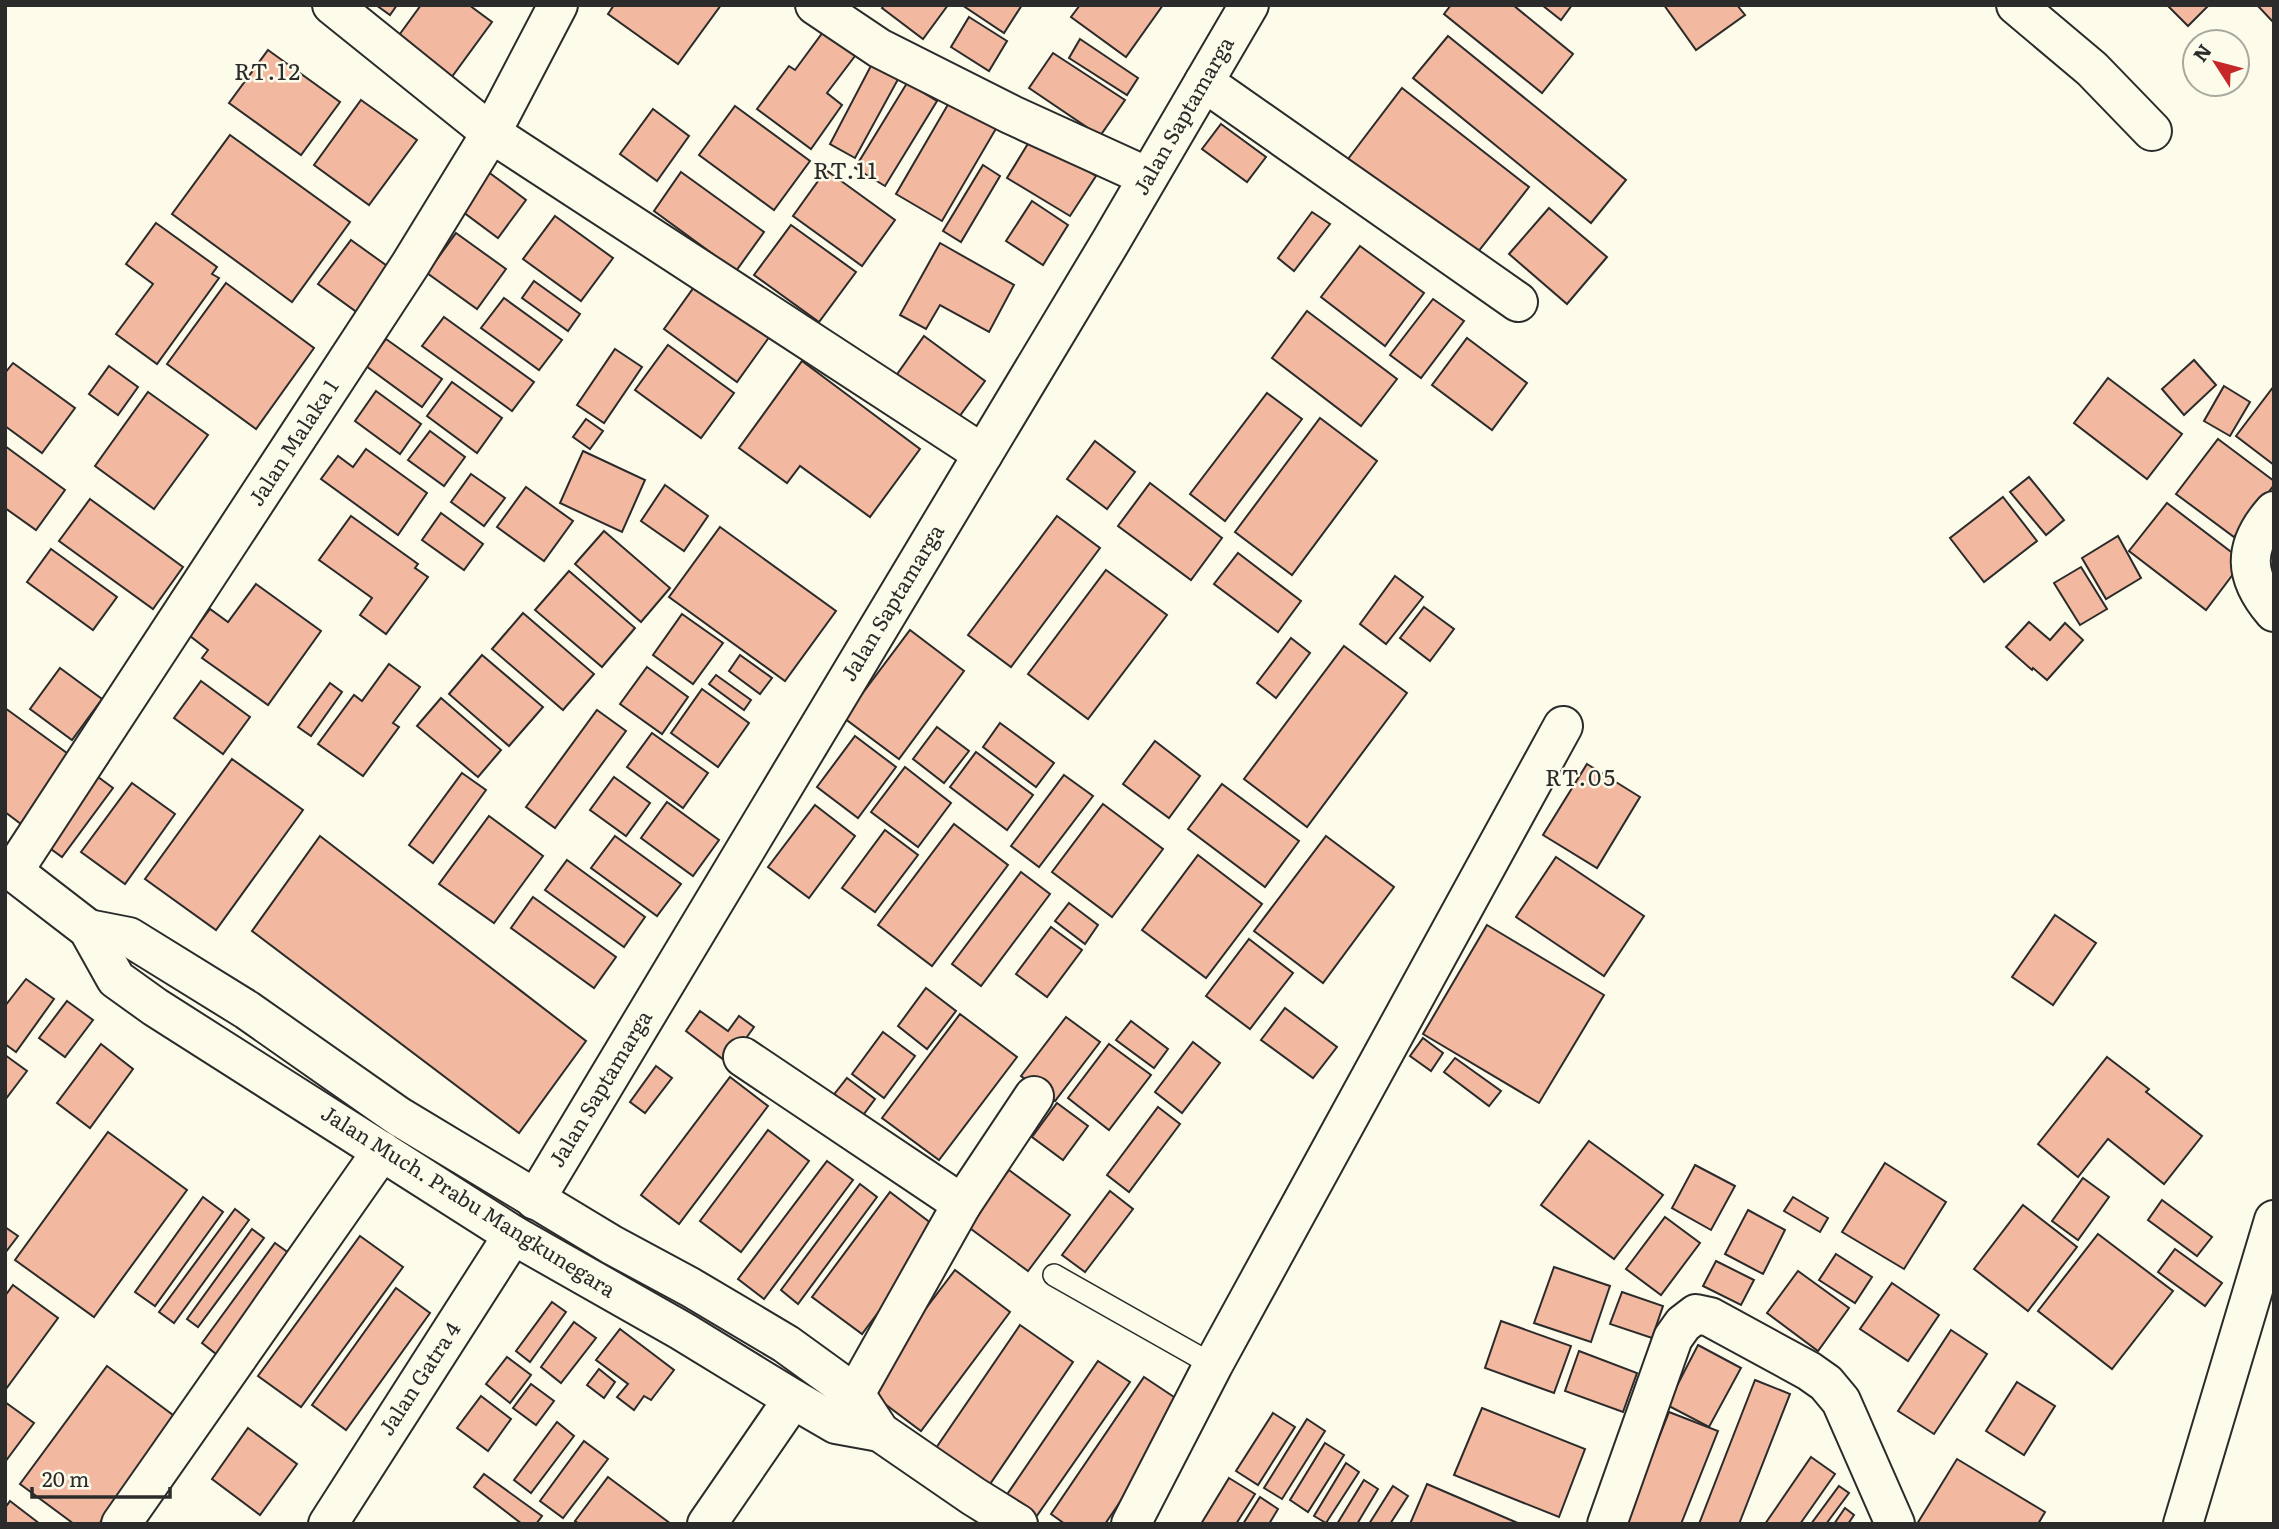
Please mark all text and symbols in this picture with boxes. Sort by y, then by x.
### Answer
north arrow [2181,28,2251,98]
street label: Jalan Saptamarga [1124,29,1240,200]
text: N [2185,38,2217,67]
district label: RT.12 [234,53,302,87]
district label: RT.11 [813,152,879,186]
street label: Jalan Malaka 1 [239,372,345,511]
street label: Jalan Saptamarga [832,517,950,686]
district label: RT.05 [1545,759,1617,793]
street label: Jalan Saptamarga [540,1003,658,1172]
street label: Jalan Much. Prabu Mangkunegara [316,1096,623,1304]
street label: Jalan Gatra 4 [370,1314,467,1441]
scale bar [32,1456,170,1500]
text: 20 m [42,1462,89,1493]

